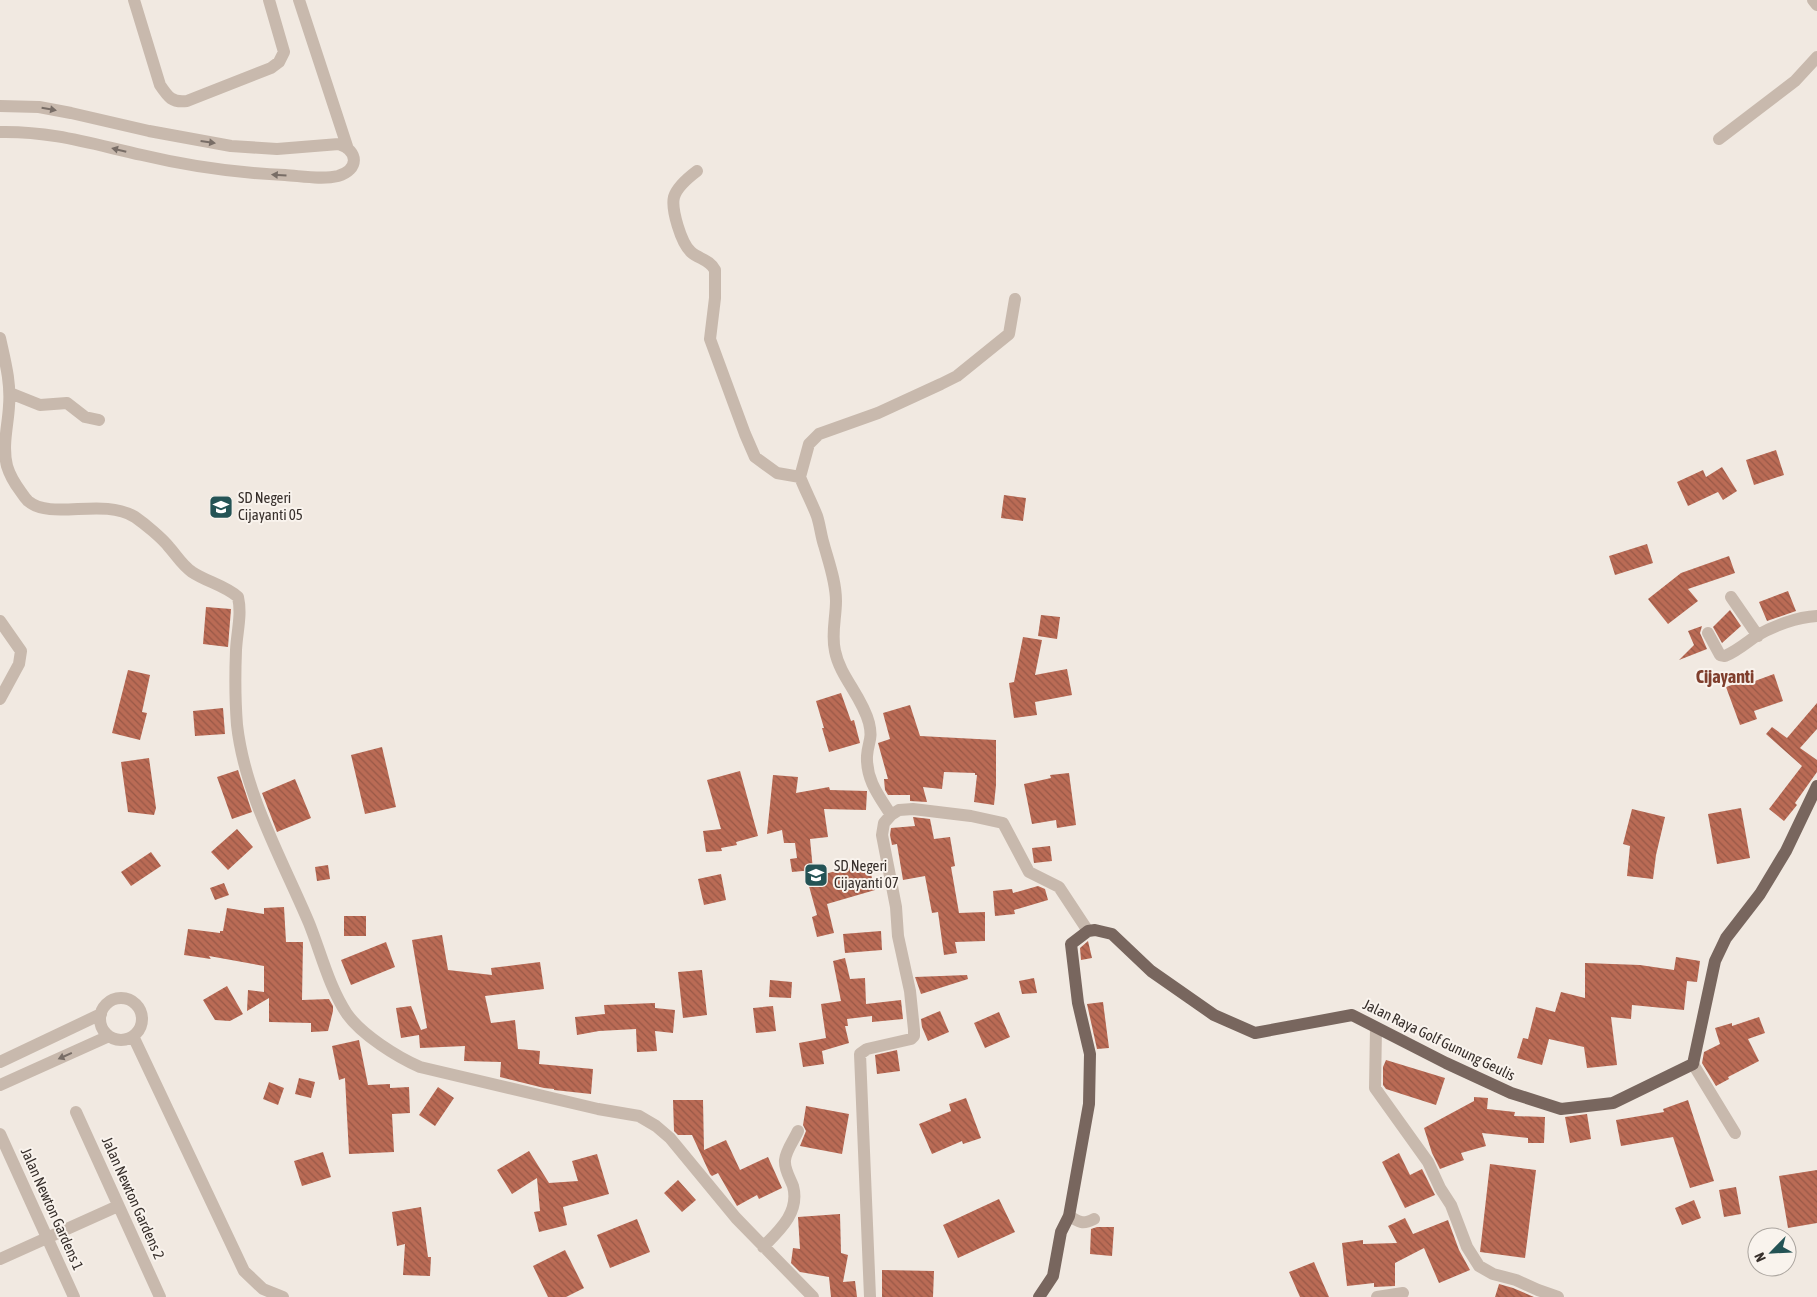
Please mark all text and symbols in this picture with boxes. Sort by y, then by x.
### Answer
one-way arrow [41,105,57,113]
one-way arrow [200,139,216,147]
one-way arrow [111,146,126,154]
one-way arrow [271,170,287,178]
place label: SD Negeri Cijayanti 05 [238,489,303,523]
school or university icon: SD Negeri Cijayanti 05 [208,494,234,520]
district label: Cijayanti [1696,666,1754,687]
place label: SD Negeri Cijayanti 07 [834,857,899,891]
school or university icon: SD Negeri Cijayanti 07 [803,862,829,888]
street label: Jalan Raya Golf Gunung Geulis [1360,995,1518,1084]
one-way arrow [58,1052,72,1060]
street label: Jalan Newton Gardens 2 [99,1134,168,1262]
street label: Jalan Newton Gardens 1 [18,1145,87,1273]
north arrow [1747,1227,1797,1277]
text: N [1751,1250,1769,1264]

